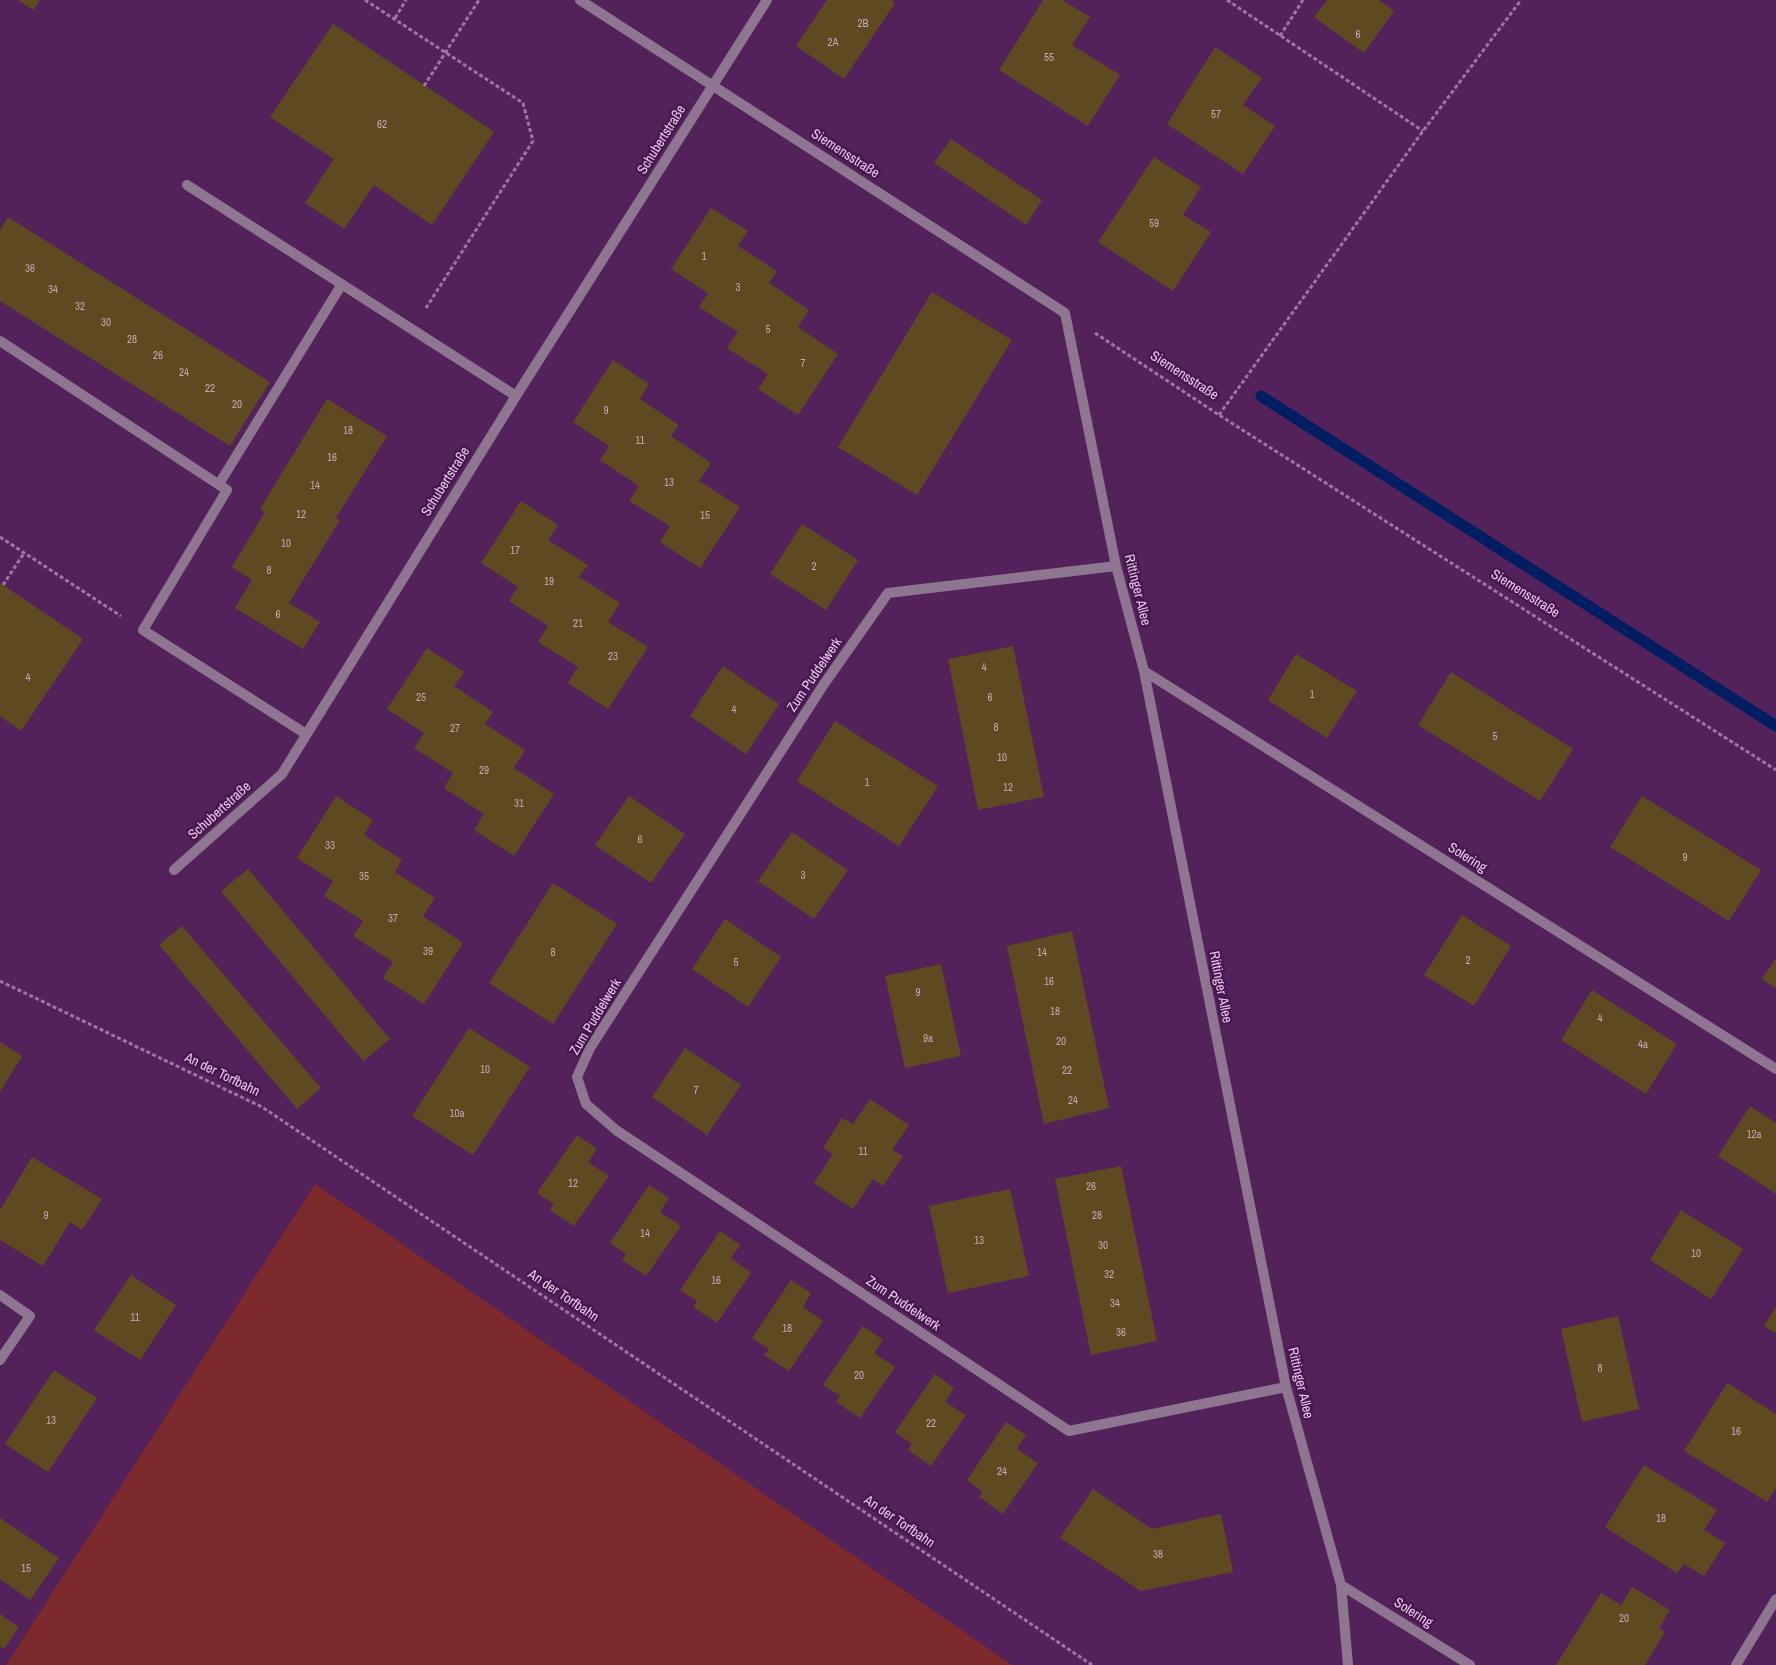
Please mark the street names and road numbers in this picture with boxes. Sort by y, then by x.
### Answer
street label: Schubertstraße [634,102,690,178]
street label: Siemensstraße [808,126,882,182]
street label: Siemensstraße [1147,348,1221,404]
street label: Schubertstraße [418,444,474,520]
street label: Rittinger Allee [1120,553,1154,627]
street label: Siemensstraße [1488,566,1562,622]
street label: Zum Puddelwerk [784,635,846,715]
street label: Schubertstraße [185,778,255,844]
street label: Solering [1444,840,1490,876]
street label: Rittinger Allee [1205,950,1235,1024]
street label: Zum Puddelwerk [567,976,625,1058]
street label: An der Torfbahn [182,1050,262,1100]
street label: An der Torfbahn [524,1266,602,1326]
street label: Zum Puddelwerk [863,1273,943,1335]
street label: Rittinger Allee [1284,1346,1316,1420]
street label: An der Torfbahn [860,1492,938,1552]
street label: Solering [1390,1595,1436,1631]

